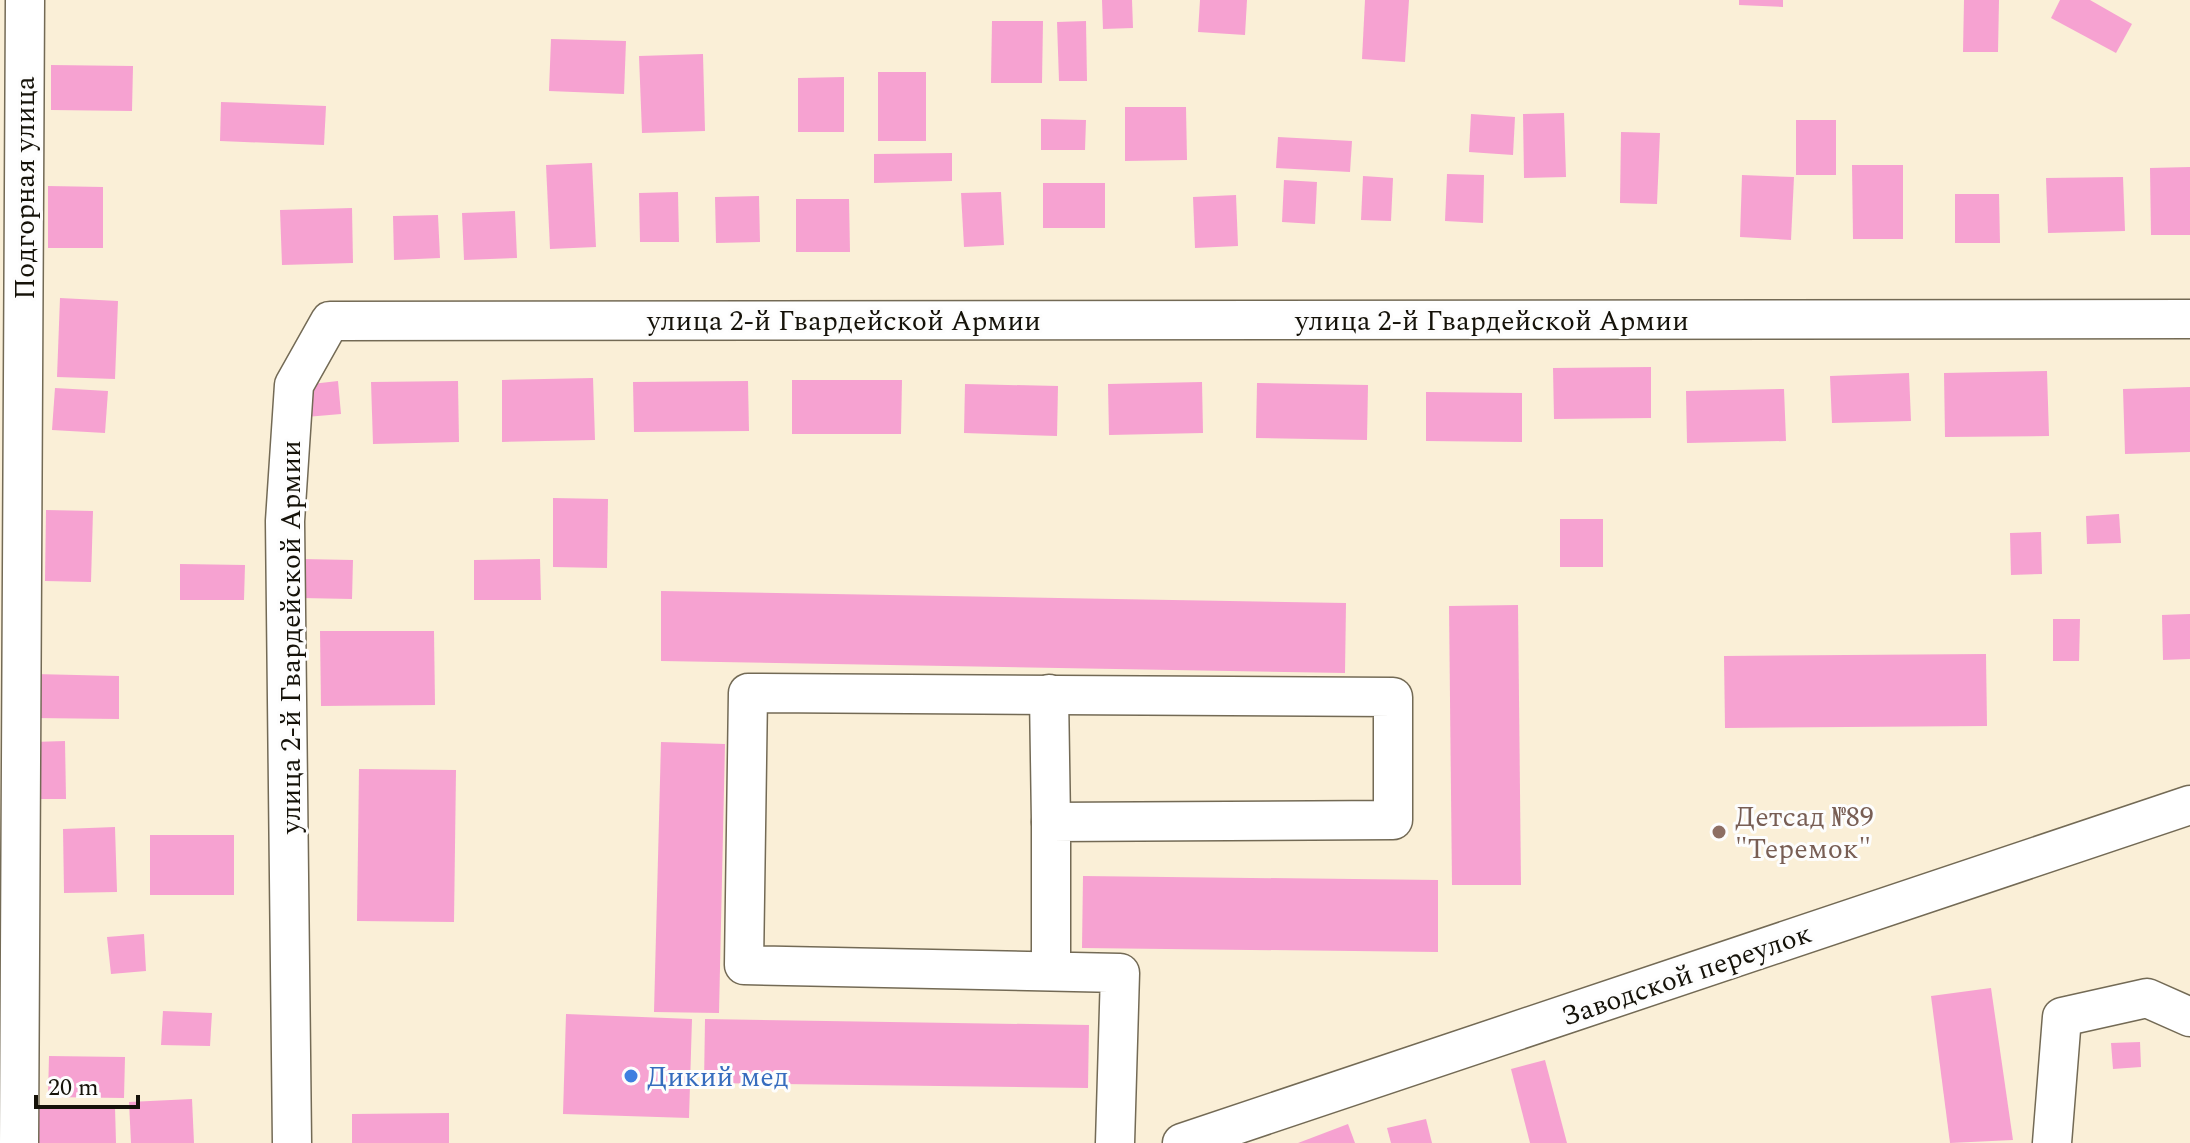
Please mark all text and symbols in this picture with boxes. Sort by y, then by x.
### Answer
street label: Подгорная улица [4,76,47,300]
street label: улица 2-й Гвардейской Армии [646,300,1041,343]
street label: улица 2-й Гвардейской Армии [1294,300,1689,343]
street label: улица 2-й Гвардейской Армии [270,440,313,835]
place label: Детсад №89 "Теремок" [1735,796,1874,871]
marker: Детсад №89 "Теремок" [1710,823,1728,841]
street label: Заводской переулок [1556,912,1817,1038]
place label: Дикий мед [647,1056,789,1099]
scale bar [36,1059,138,1109]
marker: Дикий мед [622,1067,640,1085]
text: 20 m [48,1070,99,1106]

